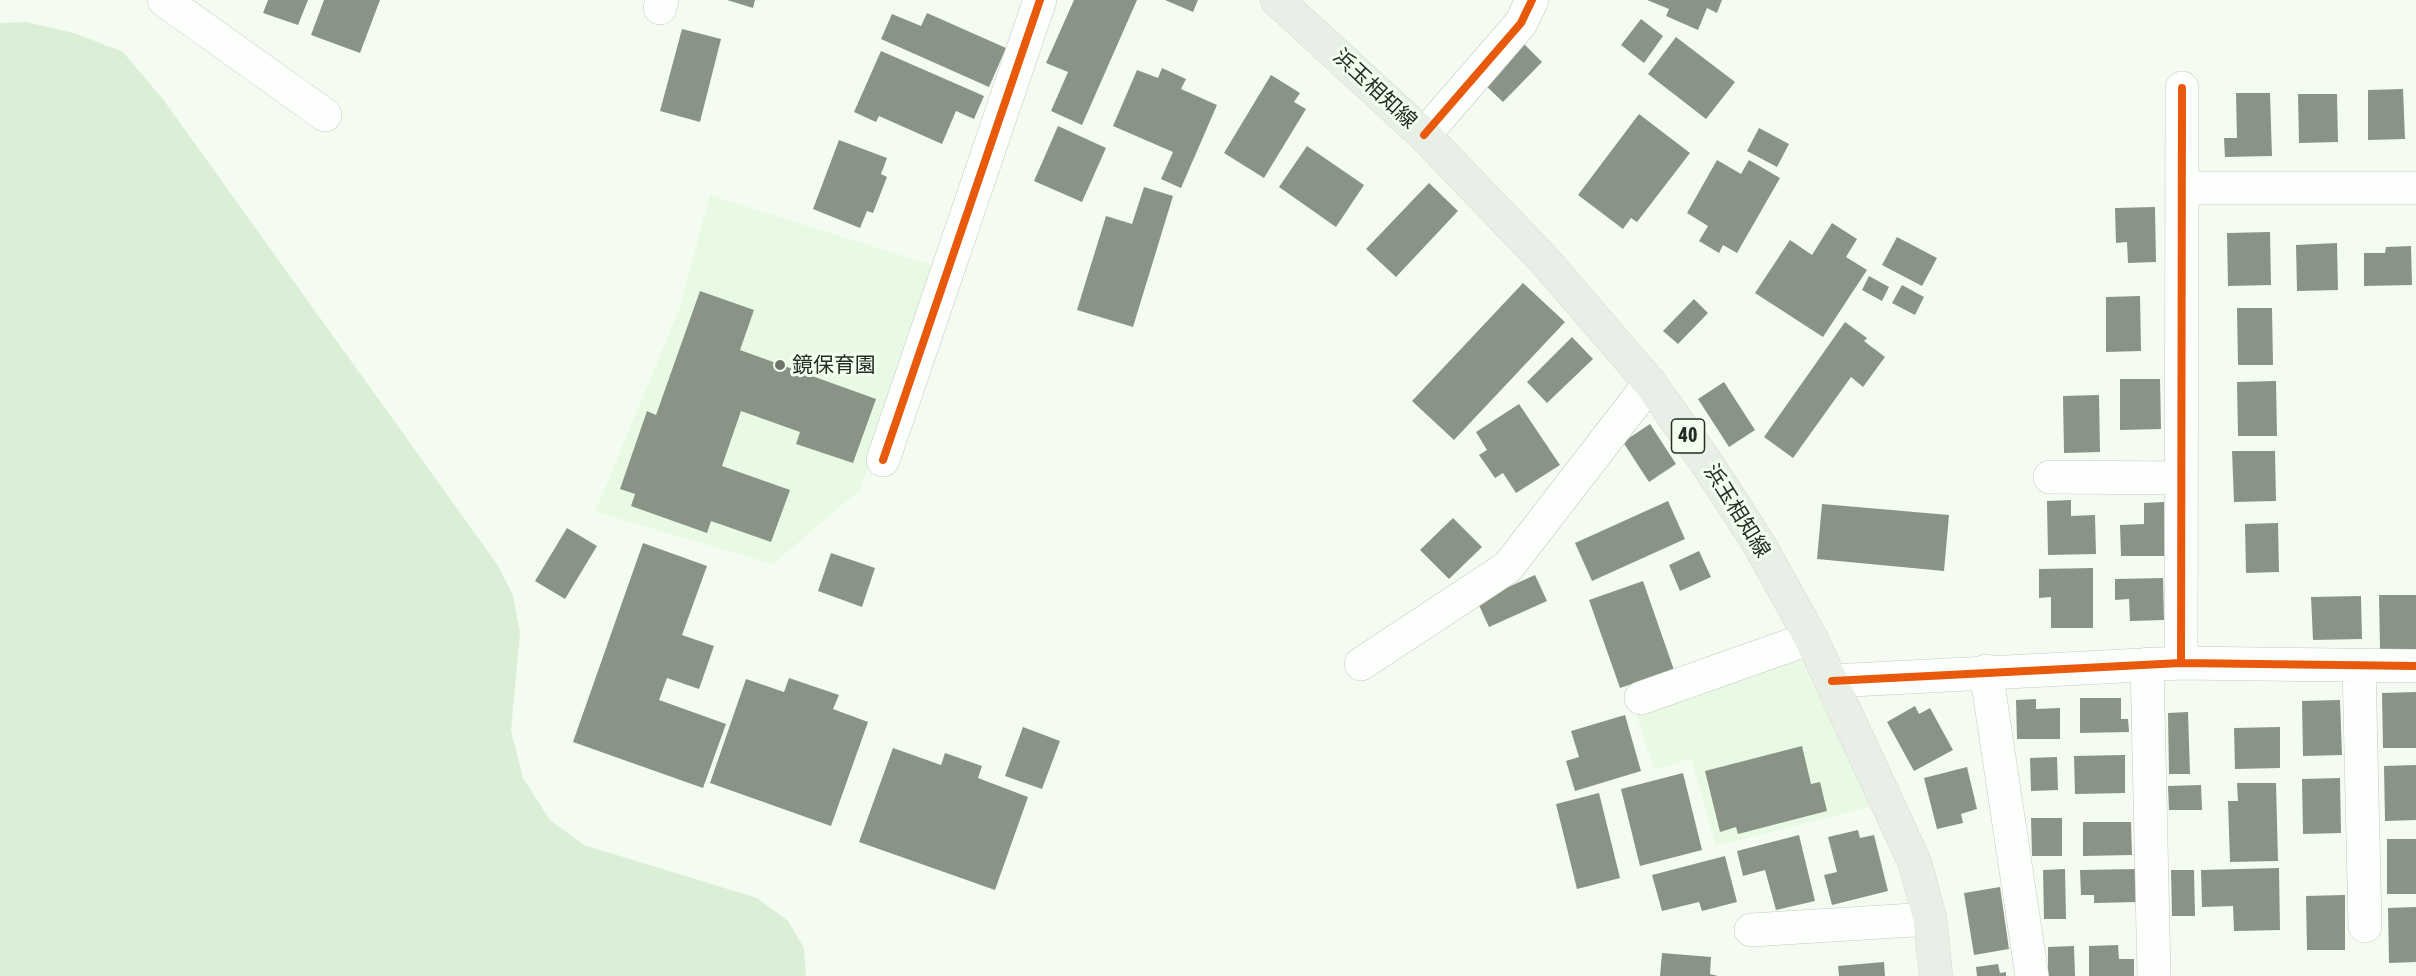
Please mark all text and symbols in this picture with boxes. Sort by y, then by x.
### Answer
street label: 浜玉相知線 [1328,44,1422,134]
place label: 鏡保育園 [792,352,876,378]
marker: 鏡保育園 [773,358,787,372]
road number: 40 [1672,419,1704,453]
street label: 浜玉相知線 [1698,460,1776,562]

